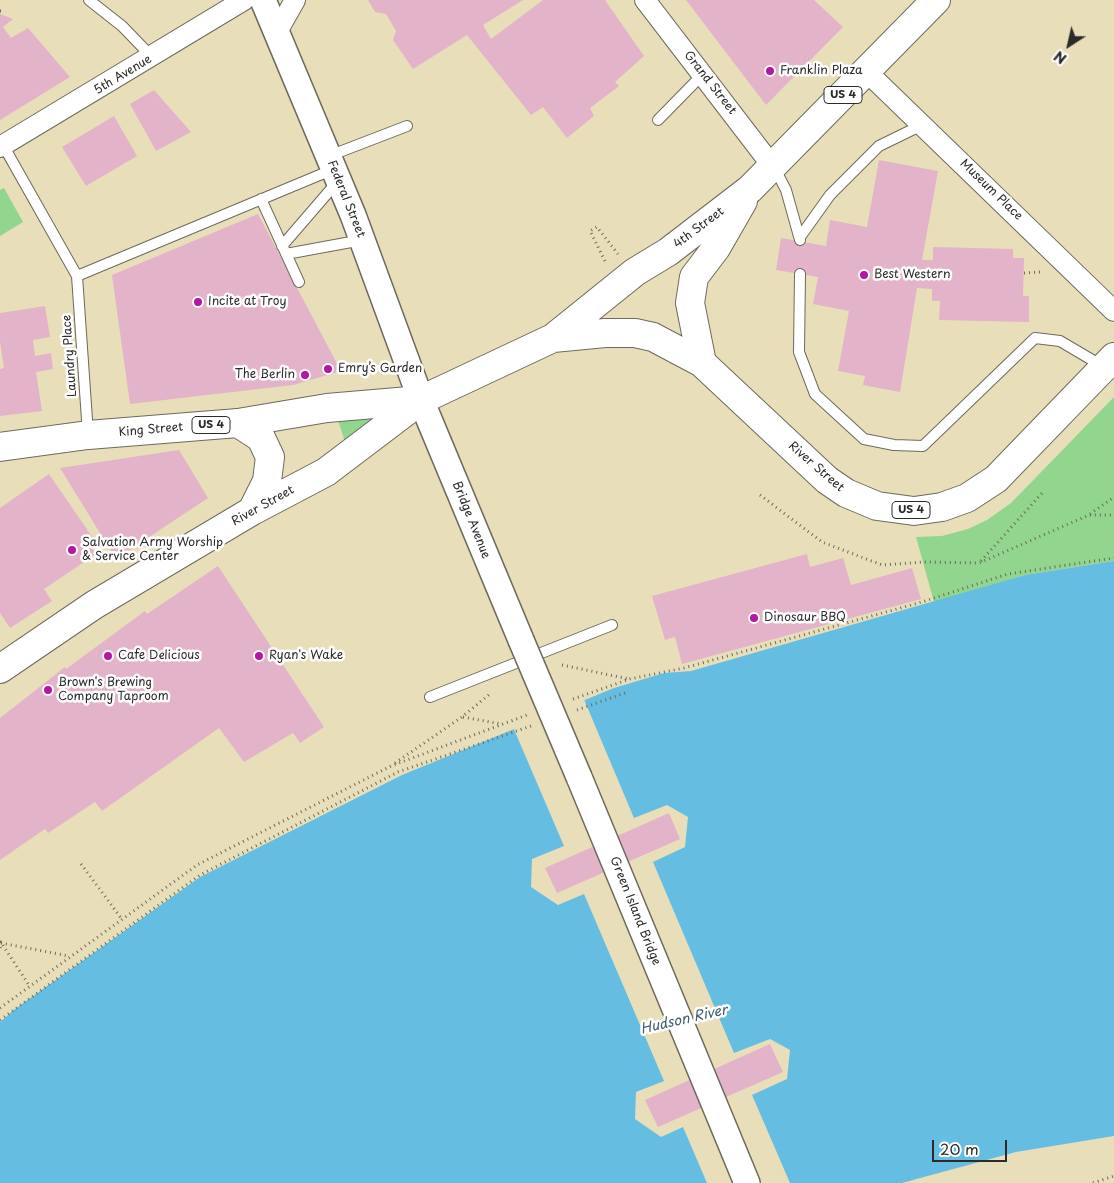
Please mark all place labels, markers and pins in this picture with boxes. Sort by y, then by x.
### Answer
place label: Franklin Plaza [780,64,863,78]
marker: Franklin Plaza [764,65,776,77]
place label: Best Western [874,268,950,282]
marker: Best Western [858,269,870,281]
place label: Incite at Troy [208,295,287,309]
marker: Incite at Troy [192,296,204,308]
place label: Emry’s Garden [338,362,422,376]
marker: Emry’s Garden [322,363,334,375]
place label: The Berlin [235,368,295,382]
marker: The Berlin [299,369,311,381]
place label: Salvation Army Worship & Service Center [82,536,223,564]
marker: Salvation Army Worship & Service Center [66,544,78,556]
place label: Dinosaur BBQ [764,611,846,625]
marker: Dinosaur BBQ [748,612,760,624]
place label: Cafe Delicious [118,649,200,663]
place label: Ryan's Wake [269,649,343,663]
marker: Cafe Delicious [102,650,114,662]
marker: Ryan's Wake [253,650,265,662]
place label: Brown's Brewing Company Taproom [58,676,169,704]
marker: Brown's Brewing Company Taproom [42,684,54,696]

